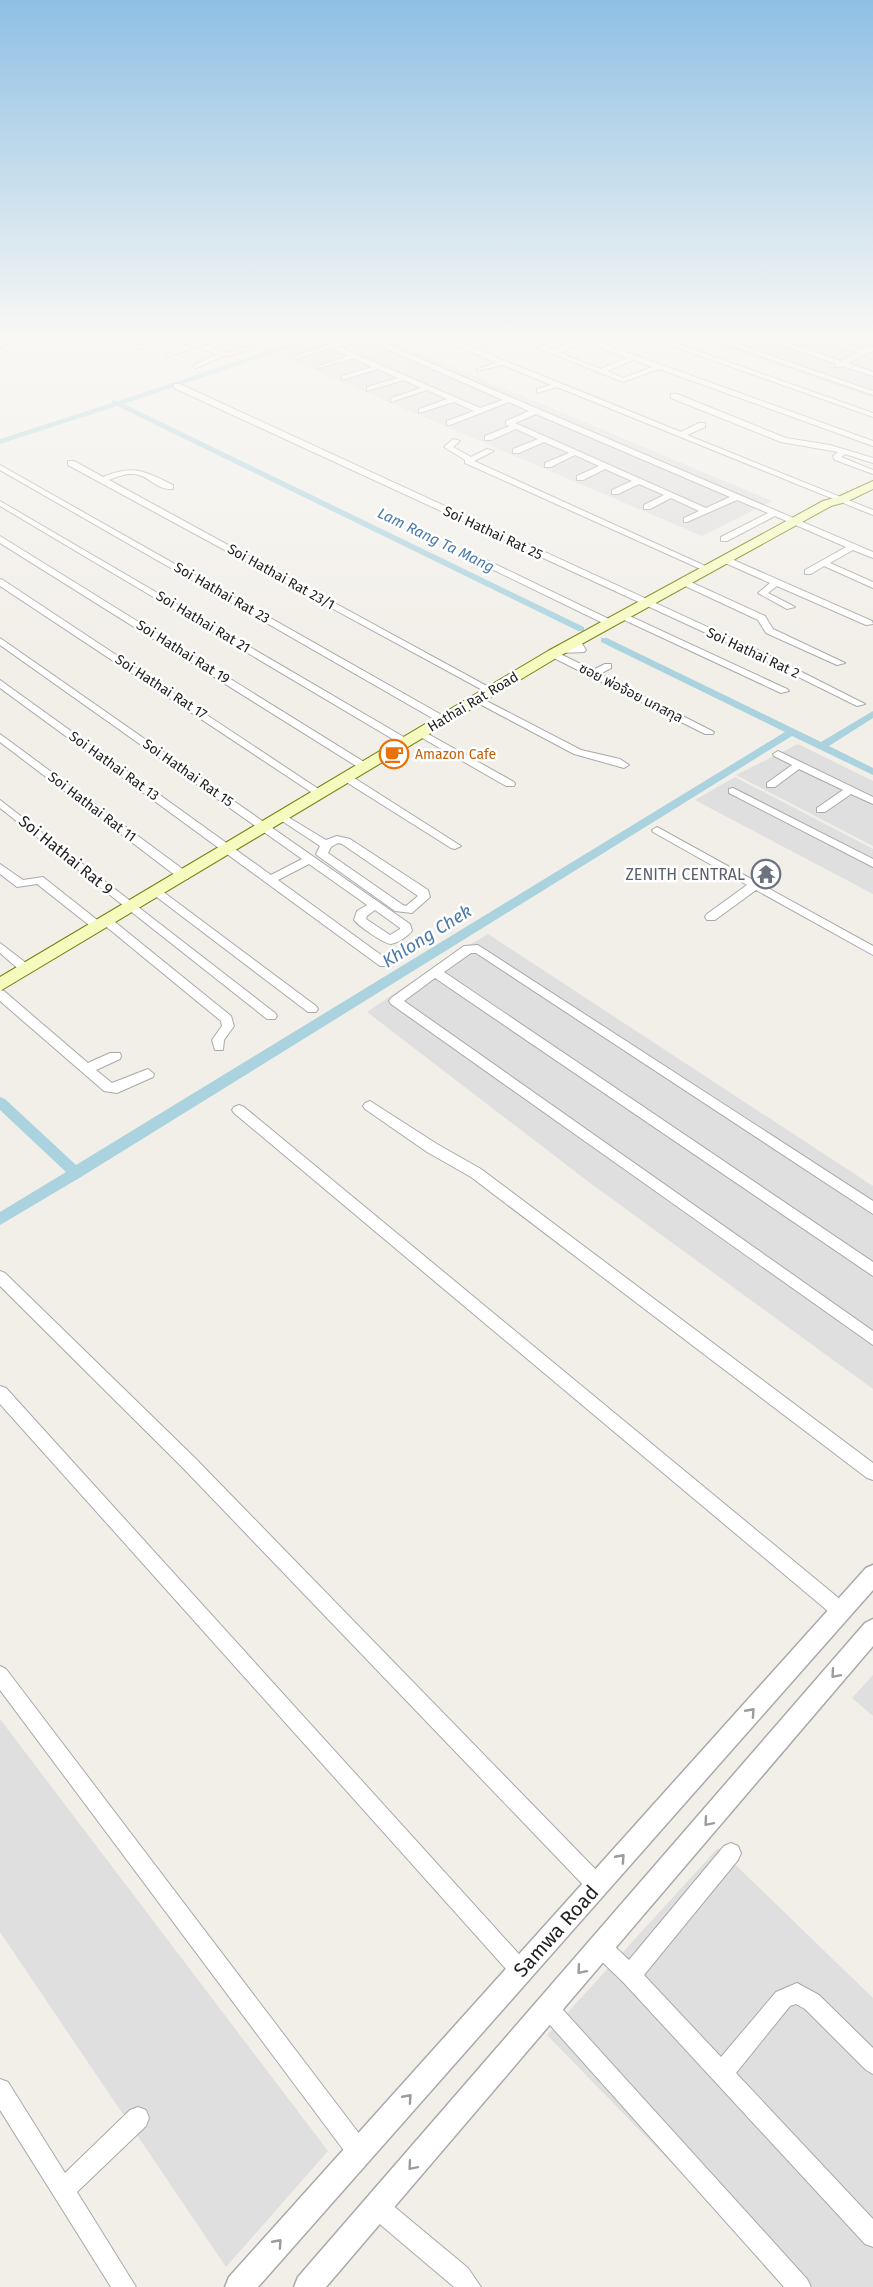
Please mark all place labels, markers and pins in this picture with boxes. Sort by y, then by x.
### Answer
cafe icon: Amazon Cafe [378,738,410,770]
place label: Amazon Cafe [415,746,496,763]
temple icon: ZENITH CENTRAL [750,858,782,890]
place label: ZENITH CENTRAL [626,865,745,884]

